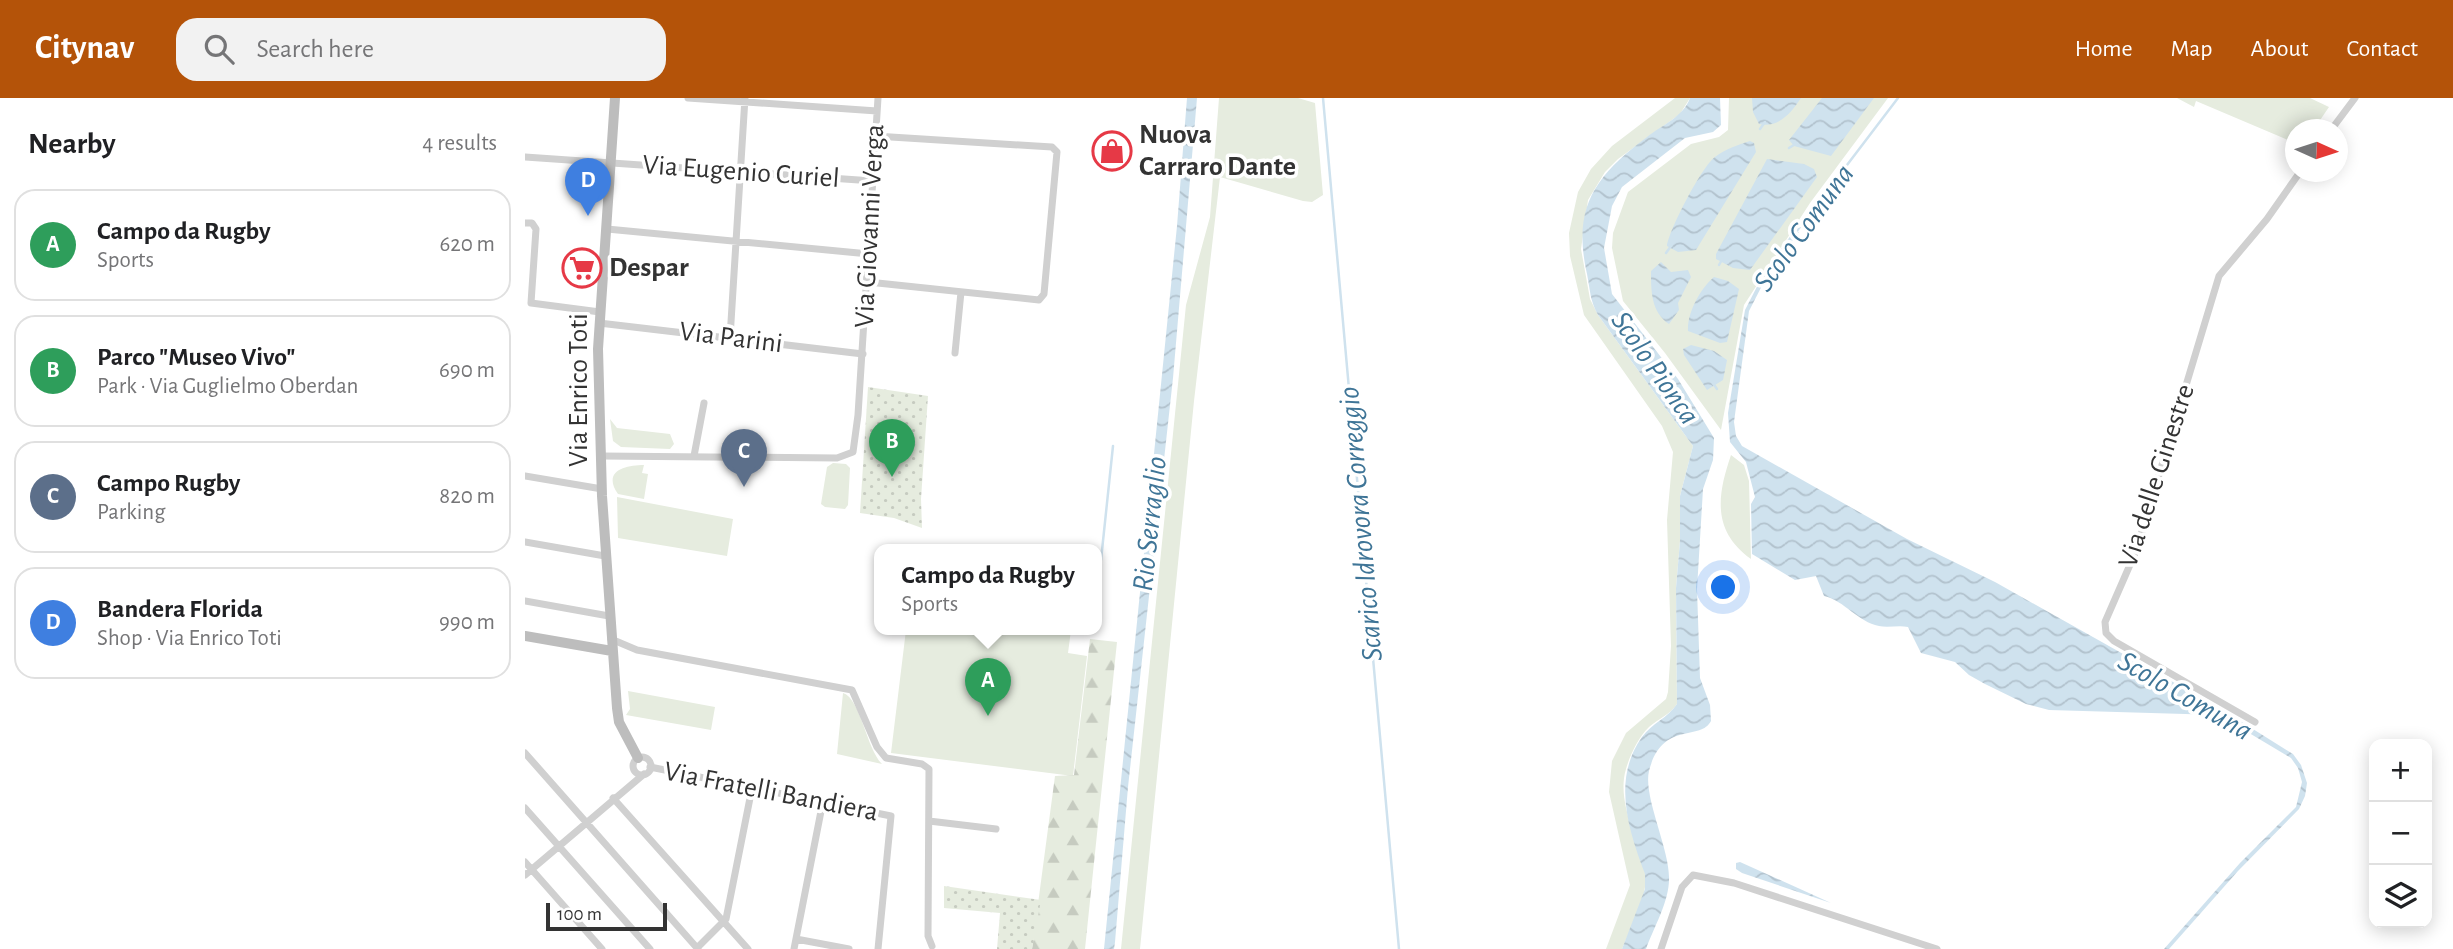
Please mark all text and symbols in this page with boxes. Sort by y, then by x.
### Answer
search box [176,18,666,81]
icon: search [200,30,238,68]
text: Citynav [35,32,134,65]
text: Search here [256,36,374,62]
text: Home [2075,37,2133,61]
text: Map [2171,37,2213,61]
text: About [2251,37,2308,61]
text: Contact [2346,37,2418,61]
north arrow [2285,119,2348,182]
place label: Nuova Carraro Dante [1139,121,1296,181]
street label: Via Giovanni Verga [851,123,889,329]
text: Nearby [28,129,116,159]
shop icon: Nuova Carraro Dante [1091,130,1133,172]
text: 4 results [422,132,497,155]
street label: Via Eugenio Curiel [642,151,840,193]
pin: D [565,158,611,216]
water label: Scolo Comuna [1748,159,1860,297]
text: Campo da Rugby [97,218,271,244]
text: A [46,233,60,256]
text: 620 m [439,233,495,256]
supermarket icon: Despar [561,247,603,289]
text: Sports [97,249,154,272]
place label: Despar [609,254,689,282]
water label: Scolo Pionca [1605,306,1705,430]
street label: Via Enrico Toti [565,313,593,467]
street label: Via Parini [678,318,784,358]
text: Parco "Museo Vivo" [97,344,296,370]
text: B [46,359,60,382]
text: 690 m [439,359,495,382]
text: Park · Via Guglielmo Oberdan [97,375,358,398]
street label: Via delle Ginestre [2114,381,2200,571]
water label: Scarico Idrovora Correggio [1334,385,1388,663]
pin: B [869,419,915,477]
pin: C [721,429,767,487]
water label: Rio Serraglio [1128,455,1172,593]
text: Campo Rugby [97,470,240,496]
text: C [47,485,59,508]
text: 820 m [439,485,495,508]
text: Parking [97,501,165,524]
popup [874,544,1102,635]
text: Campo da Rugby [901,562,1075,588]
your location [1706,570,1740,604]
text: Sports [901,593,958,616]
text: Bandera Florida [97,596,263,622]
text: D [45,611,61,634]
text: 990 m [439,611,495,634]
text: Shop · Via Enrico Toti [97,627,282,650]
water label: Scolo Comuna [2113,646,2257,746]
pin: A [965,658,1011,716]
map controls [2369,739,2432,928]
button: + [2369,739,2432,802]
street label: Via Fratelli Bandiera [662,757,881,827]
button: − [2369,802,2432,865]
button: layers [2369,865,2432,928]
scale bar [546,900,667,932]
text: 100 m [557,905,602,924]

